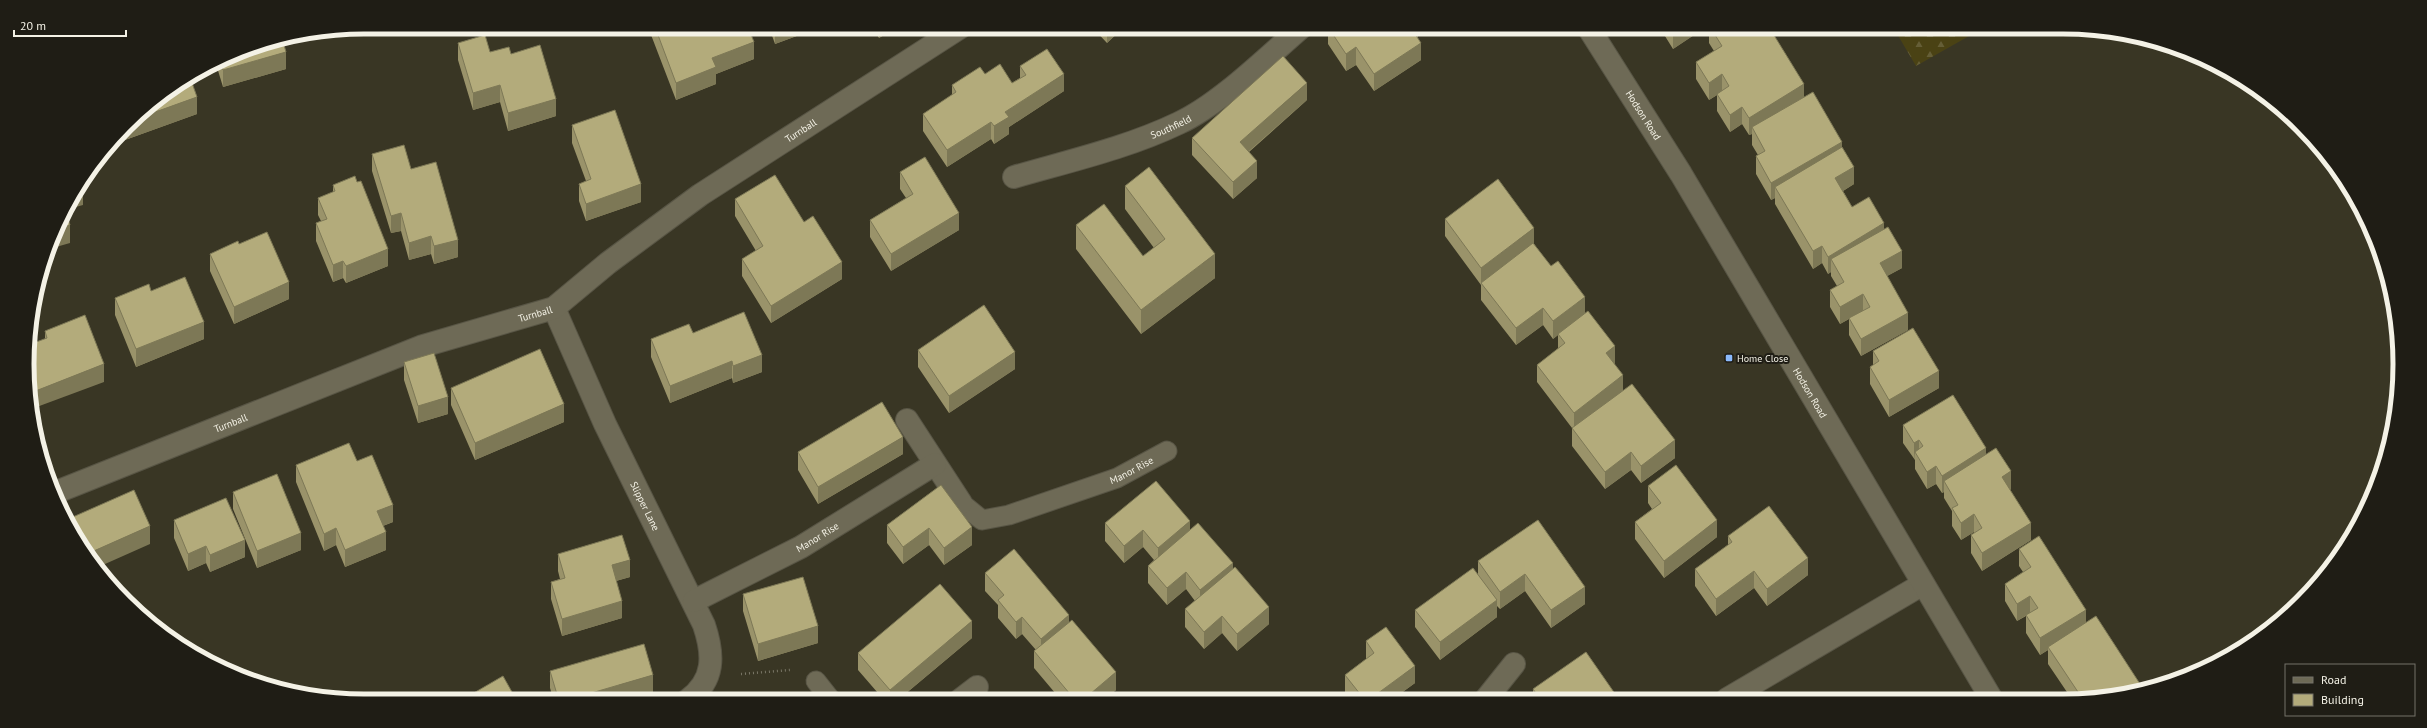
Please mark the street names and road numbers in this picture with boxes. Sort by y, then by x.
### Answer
street label: Hodson Road [1623,88,1664,142]
street label: Southfield [1149,112,1194,142]
street label: Turnball [783,116,819,146]
street label: Turnball [517,303,554,325]
street label: Hodson Road [1790,365,1830,421]
street label: Turnball [212,411,249,436]
street label: Manor Rise [1108,454,1156,487]
street label: Slipper Lane [627,479,663,533]
street label: Manor Rise [794,519,841,555]

